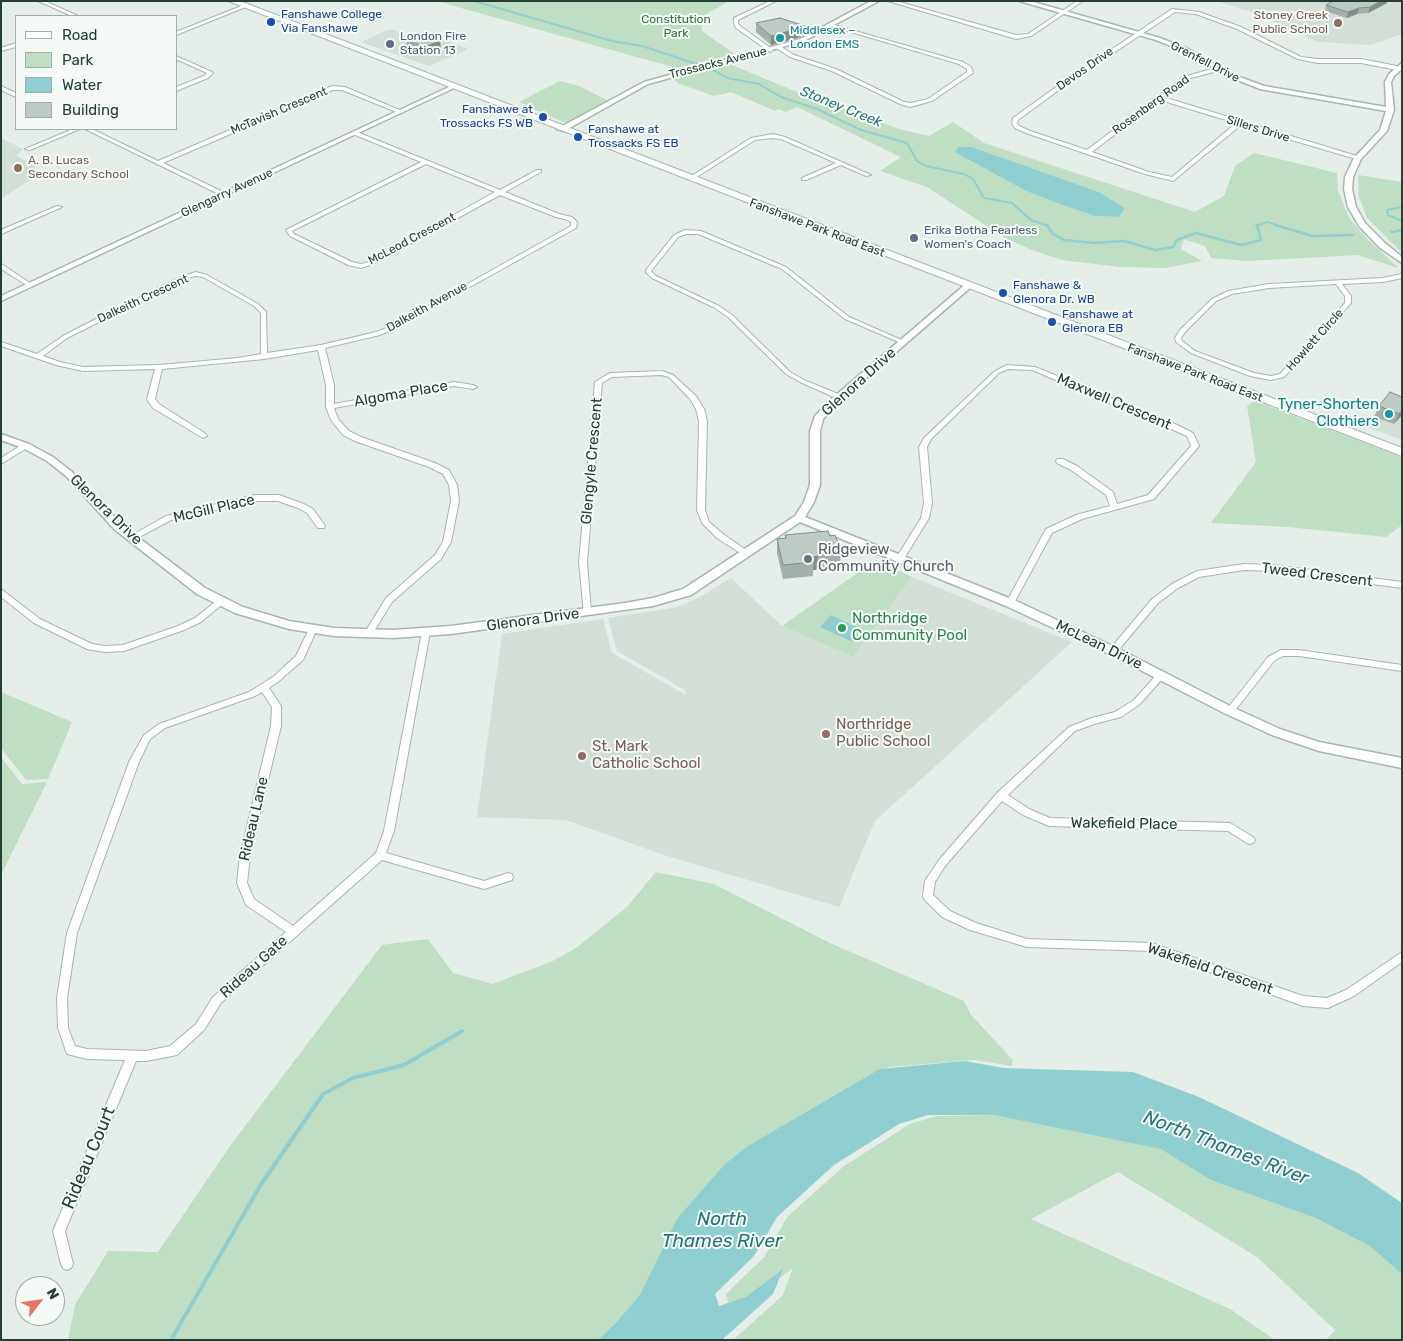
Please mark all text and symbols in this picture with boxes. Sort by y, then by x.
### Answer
place label: Fanshawe College Via Fanshawe [281,8,382,36]
place label: Stoney Creek Public School [1252,9,1328,37]
park label: Constitution Park [641,13,711,41]
legend [15,15,178,130]
marker: Fanshawe College Via Fanshawe [265,16,277,28]
marker: Stoney Creek Public School [1332,17,1344,29]
place label: Middlesex – London EMS [790,24,859,52]
text: Road [62,26,98,44]
place label: London Fire Station 13 [400,30,466,58]
marker: Middlesex – London EMS [774,32,786,44]
marker: London Fire Station 13 [384,38,396,50]
street label: Grenfell Drive [1168,38,1242,86]
street label: Trossacks Avenue [668,44,768,82]
street label: Devos Drive [1054,44,1116,94]
text: Park [62,51,93,69]
street label: Rosenberg Road [1110,72,1192,138]
text: Water [62,76,102,94]
water label: Stoney Creek [798,83,884,131]
street label: McTavish Crescent [228,84,330,138]
text: Building [62,101,119,119]
place label: Fanshawe at Trossacks FS WB [440,103,533,131]
marker: Fanshawe at Trossacks FS WB [537,111,549,123]
street label: Sillers Drive [1225,113,1291,145]
place label: Fanshawe at Trossacks FS EB [588,123,679,151]
marker: Fanshawe at Trossacks FS EB [572,131,584,143]
place label: A. B. Lucas Secondary School [28,154,129,182]
marker: A. B. Lucas Secondary School [12,162,24,174]
street label: Glengarry Avenue [179,165,275,221]
street label: Fanshawe Park Road East [747,196,887,260]
street label: McLeod Crescent [366,210,458,268]
place label: Erika Botha Fearless Women's Coach [924,224,1037,252]
marker: Erika Botha Fearless Women's Coach [908,232,920,244]
street label: Dalkeith Crescent [95,272,191,326]
street label: Dalkeith Avenue [384,279,470,335]
place label: Fanshawe & Glenora Dr. WB [1013,279,1095,307]
marker: Fanshawe & Glenora Dr. WB [997,287,1009,299]
street label: Howlett Circle [1283,306,1347,374]
place label: Fanshawe at Glenora EB [1062,308,1133,336]
marker: Fanshawe at Glenora EB [1046,316,1058,328]
street label: Fanshawe Park Road East [1125,341,1265,405]
street label: Glenora Drive [818,344,900,420]
street label: Maxwell Crescent [1054,370,1174,434]
street label: Algoma Place [353,377,449,411]
place label: Tyner-Shorten Clothiers [1278,396,1379,431]
street label: Glengyle Crescent [577,397,607,525]
marker: Tyner-Shorten Clothiers [1383,408,1395,420]
street label: Glenora Drive [66,471,146,549]
street label: McGill Place [171,491,257,527]
place label: Ridgeview Community Church [818,541,954,576]
marker: Ridgeview Community Church [802,553,814,565]
street label: Tweed Crescent [1260,559,1374,591]
street label: Glenora Drive [485,605,581,635]
place label: Northridge Community Pool [852,610,967,645]
street label: McLean Drive [1053,616,1145,674]
marker: Northridge Community Pool [836,622,848,634]
place label: Northridge Public School [836,716,930,751]
marker: Northridge Public School [820,728,832,740]
place label: St. Mark Catholic School [592,738,701,773]
marker: St. Mark Catholic School [576,750,588,762]
street label: Rideau Lane [236,775,272,863]
street label: Wakefield Place [1070,814,1178,834]
street label: Rideau Gate [217,932,291,1002]
street label: Wakefield Crescent [1145,939,1275,999]
street label: Rideau Court [58,1104,120,1212]
water label: North Thames River [1140,1106,1312,1190]
water label: North Thames River [662,1209,782,1253]
north arrow [15,1276,65,1326]
text: N [43,1285,62,1302]

